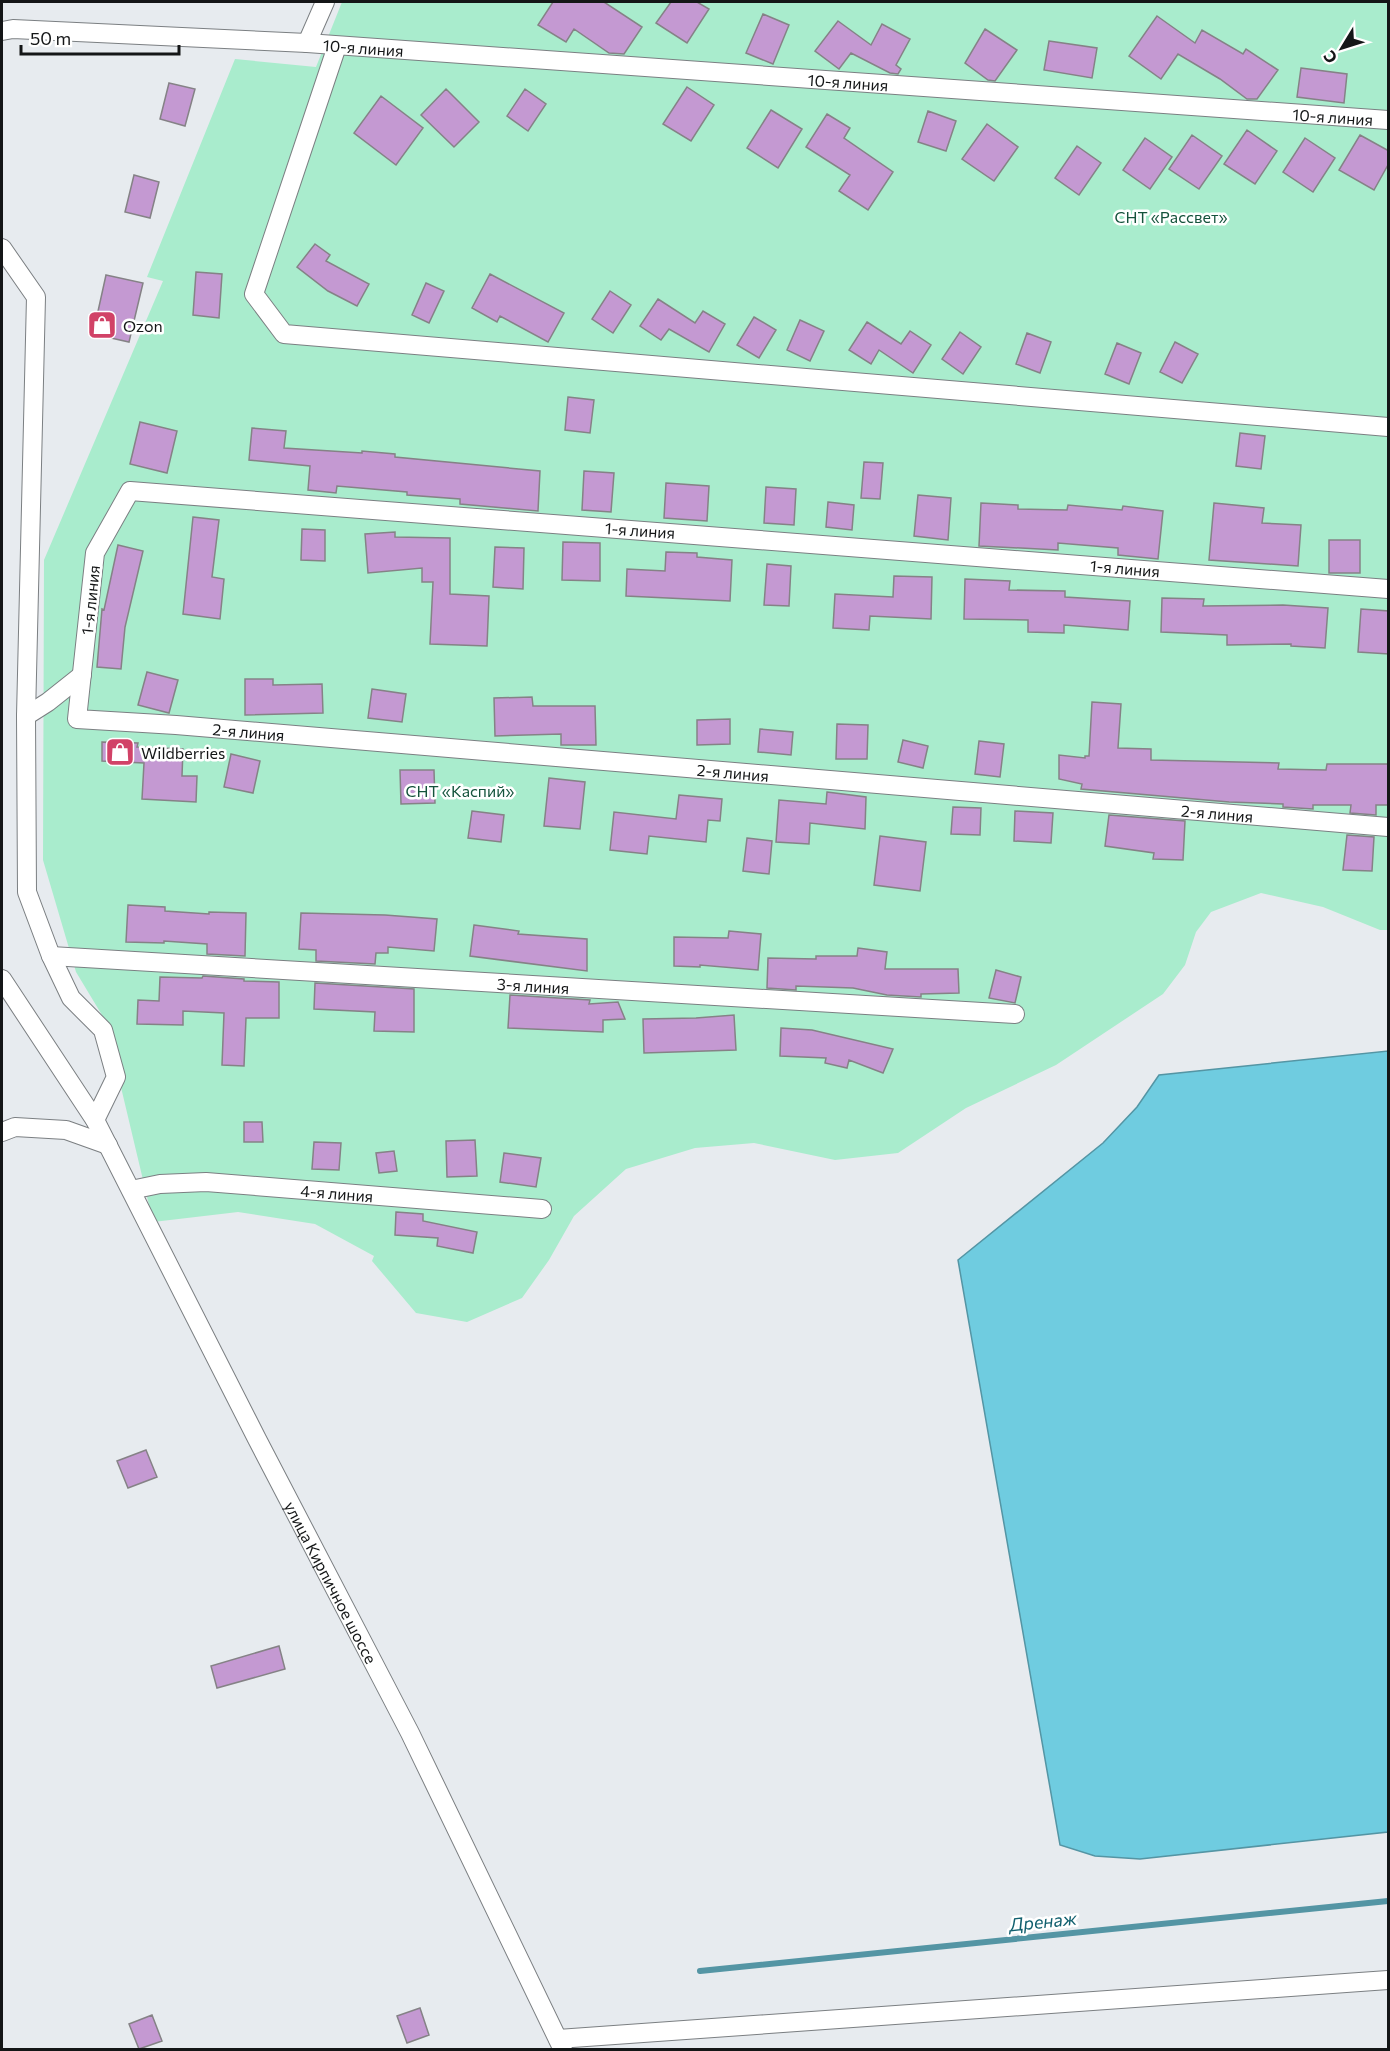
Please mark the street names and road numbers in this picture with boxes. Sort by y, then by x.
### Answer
street label: 10-я линия [322,35,404,59]
street label: 10-я линия [807,69,889,94]
street label: 10-я линия [1292,104,1374,128]
street label: 1-я линия [604,518,676,542]
street label: 1-я линия [1089,555,1161,581]
street label: 1-я линия [77,564,103,636]
street label: 2-я линия [212,719,285,744]
street label: 2-я линия [696,759,770,784]
street label: 2-я линия [1180,800,1254,825]
street label: 3-я линия [496,973,570,997]
street label: 4-я линия [300,1180,374,1205]
street label: улица Кирпичное шоссе [281,1498,382,1666]

